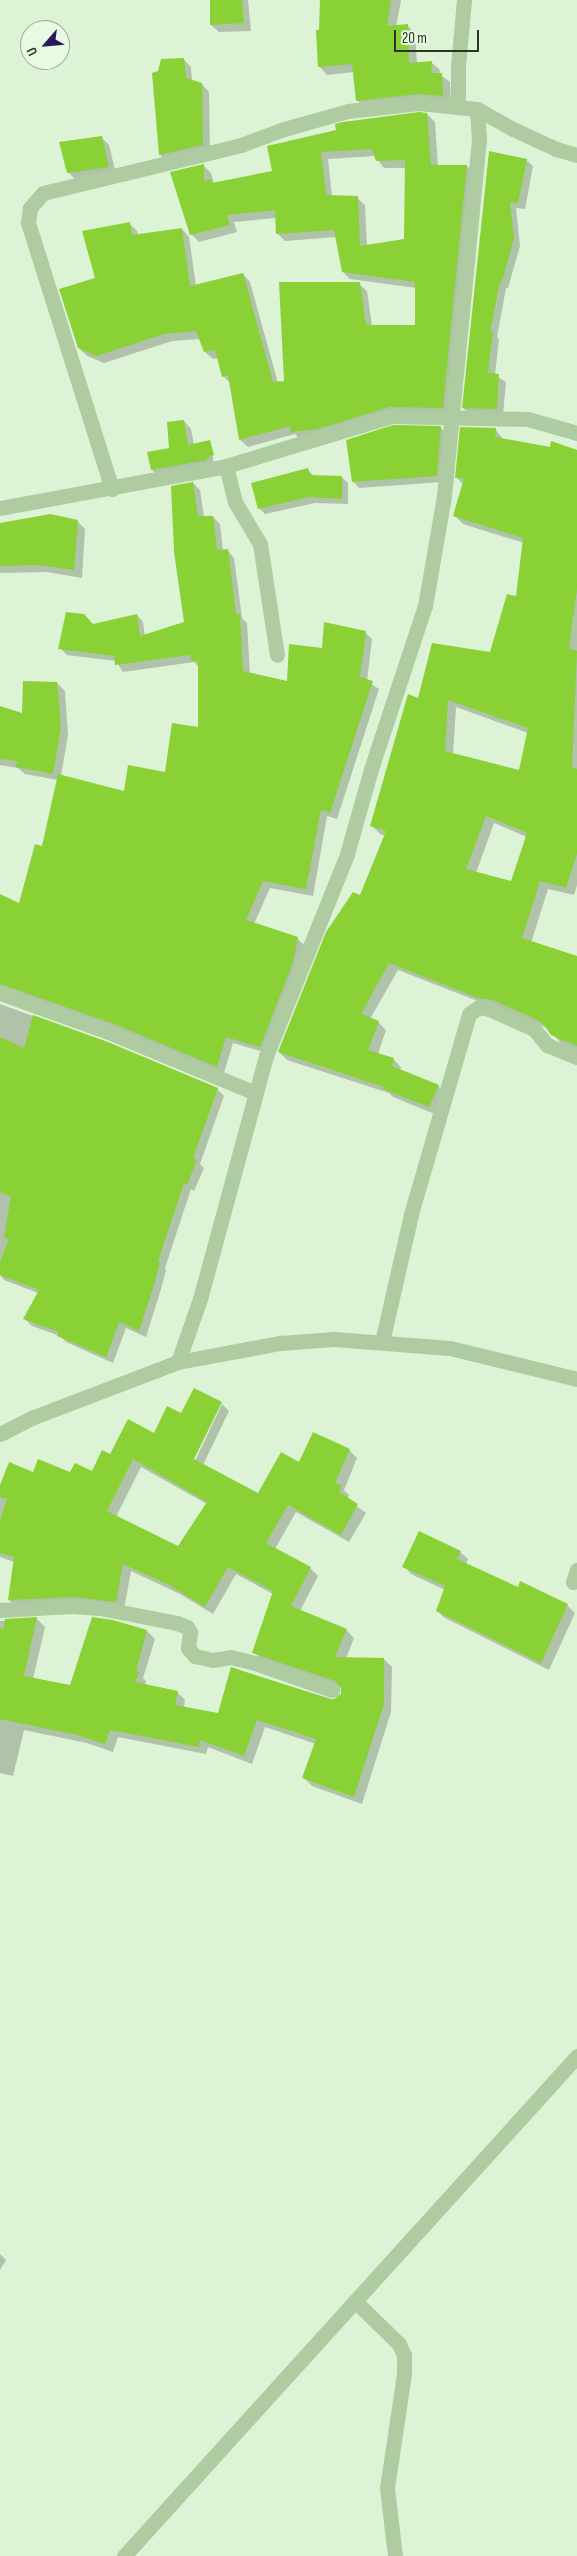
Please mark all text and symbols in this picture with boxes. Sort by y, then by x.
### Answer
north arrow [20,20,70,70]
scale bar [397,20,482,52]
text: 20 m [402,29,427,48]
text: U [23,44,41,59]

